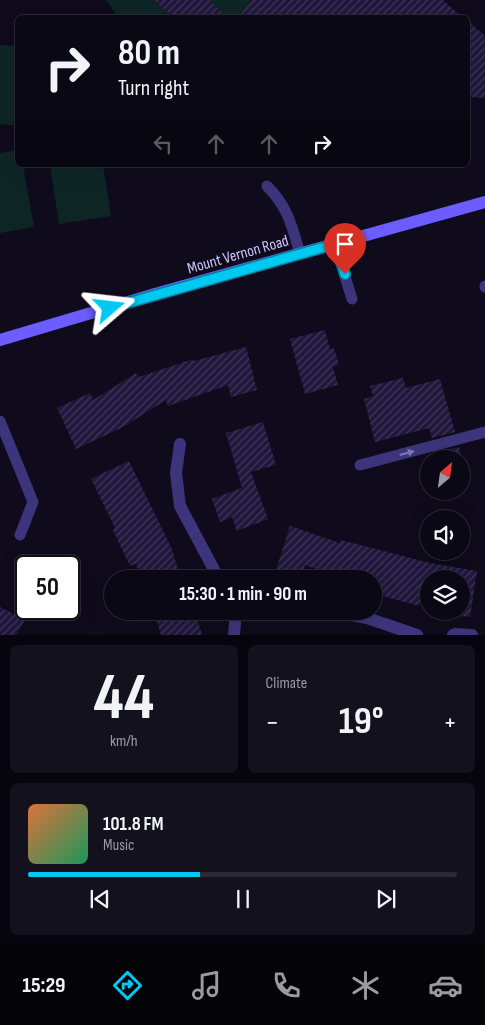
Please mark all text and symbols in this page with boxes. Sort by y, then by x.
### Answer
text: 80 m [118,32,180,75]
icon: right [35,35,100,100]
text: Turn right [118,75,189,102]
icon: left [149,130,177,158]
icon: ahead [202,130,230,158]
icon: ahead [255,130,283,158]
icon: right [308,130,336,158]
pin [324,223,366,274]
icon: arrive [331,230,359,258]
street label: Mount Vernon Road [185,231,291,279]
position arrow [83,281,135,333]
one-way arrow [400,448,415,456]
north arrow [420,450,470,500]
map controls [420,450,470,620]
button: sound [420,510,470,560]
speed limit sign: 50 [15,555,80,620]
button: layers [420,570,470,620]
text: 15:30 · 1 min · 90 m [179,583,307,606]
text: 44 [93,660,154,738]
text: Climate [266,674,307,693]
text: 19° [339,699,384,744]
text: − [266,706,279,739]
text: + [443,706,457,739]
text: km/h [110,732,138,751]
text: 101.8 FM [103,813,164,836]
text: Music [103,836,134,855]
icon: previous [86,885,114,913]
icon: pause [229,885,257,913]
icon: next [372,885,400,913]
icon: directions [110,968,145,1003]
icon: music [189,968,224,1003]
icon: phone [269,968,304,1003]
icon: climate [348,968,383,1003]
icon: car [428,968,463,1003]
text: 15:29 [22,972,66,999]

